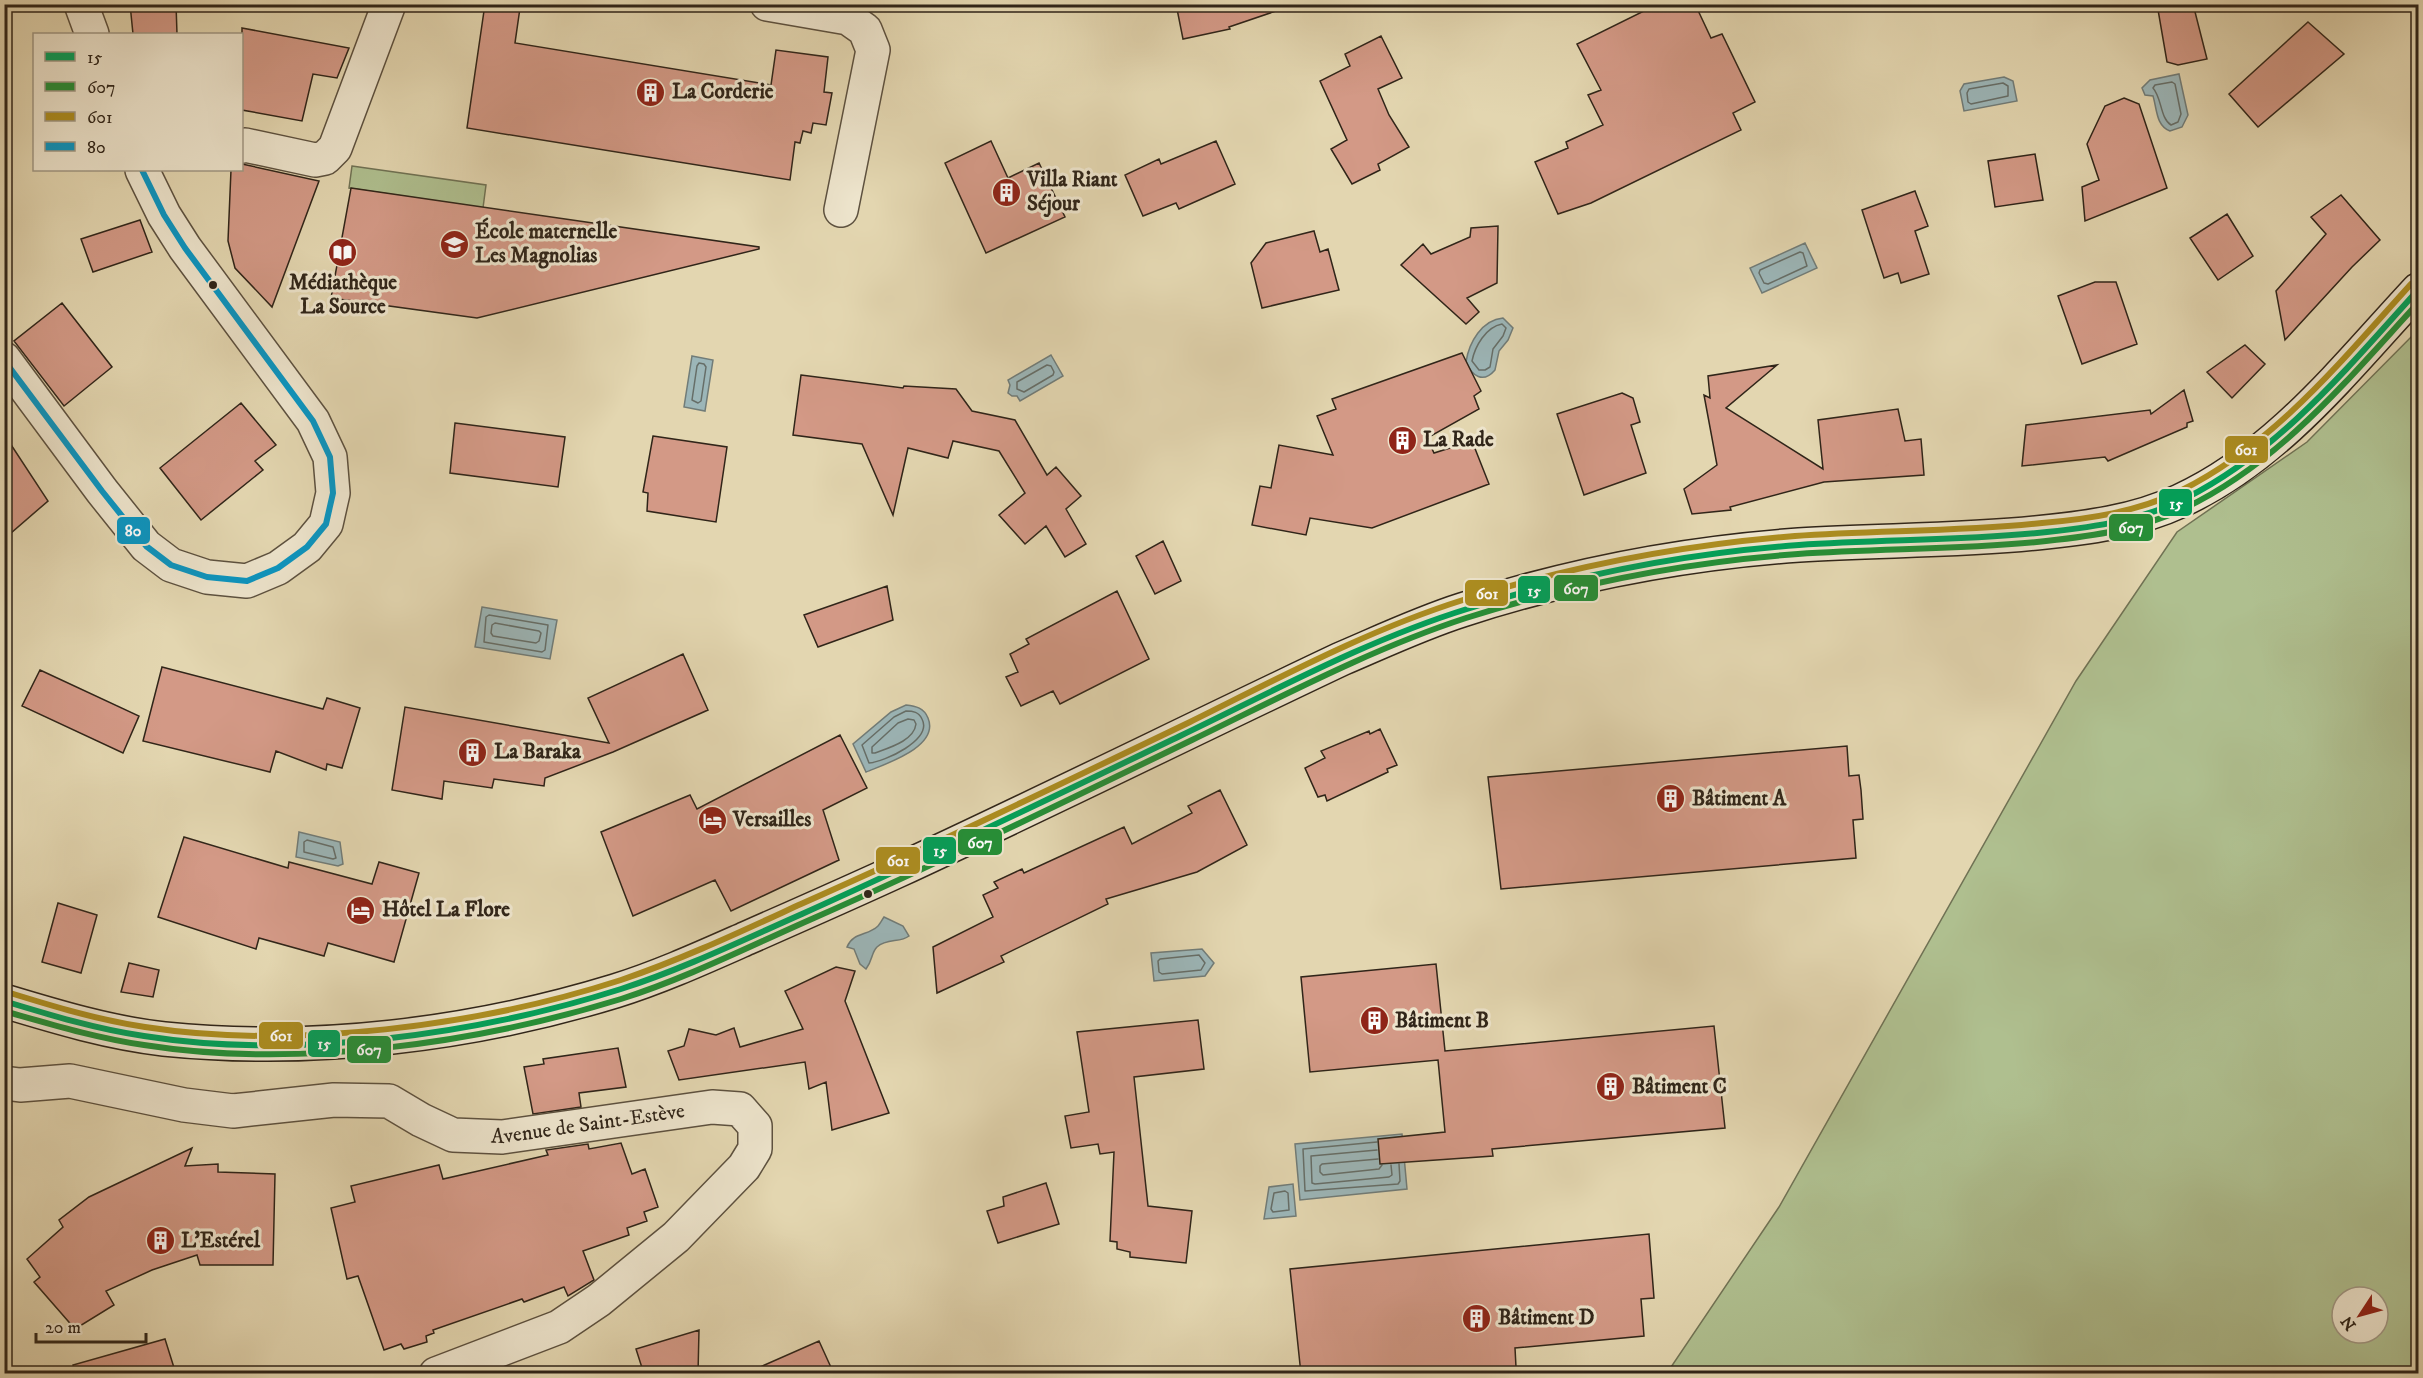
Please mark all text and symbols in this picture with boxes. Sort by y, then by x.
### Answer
legend [33,33,243,171]
text: 15 [87,47,102,69]
building icon: La Corderie [635,76,667,108]
text: 607 [87,77,116,99]
place label: La Corderie [672,79,774,105]
text: 601 [87,107,113,129]
text: 80 [87,137,106,159]
place label: Villa Riant Séjour [1026,167,1118,218]
building icon: Villa Riant Séjour [990,176,1022,208]
place label: École maternelle Les Magnolias [475,217,618,269]
school or university icon: École maternelle Les Magnolias [438,228,470,260]
library icon: Médiathèque La Source [327,236,359,268]
place label: Médiathèque La Source [289,270,397,320]
unlabelled marker [207,279,219,291]
building icon: La Rade [1386,424,1418,456]
place label: La Rade [1423,427,1494,453]
line badge: 601 [2224,435,2269,464]
text: 601 [2235,440,2257,460]
line badge: 15 [2158,488,2193,517]
text: 15 [2169,494,2183,514]
line badge: 607 [2108,513,2154,542]
line badge: 80 [116,516,151,545]
text: 607 [2118,518,2144,538]
text: 80 [125,521,142,541]
line badge: 607 [1553,574,1599,602]
line badge: 15 [1517,575,1551,604]
line badge: 601 [1464,579,1509,607]
text: 607 [1563,579,1589,599]
text: 15 [1527,581,1541,601]
text: 601 [1476,584,1498,604]
building icon: La Baraka [457,736,489,768]
place label: La Baraka [494,739,582,765]
building icon: Bâtiment A [1655,783,1687,815]
place label: Bâtiment A [1692,786,1787,812]
hotel icon: Versailles [696,804,728,836]
place label: Versailles [732,807,811,833]
line badge: 607 [957,828,1003,856]
text: 607 [967,833,993,853]
line badge: 15 [922,836,957,865]
text: 15 [933,841,947,861]
line badge: 601 [875,846,921,875]
text: 601 [887,851,909,871]
unlabelled marker [862,888,874,900]
hotel icon: Hôtel La Flore [345,894,377,926]
place label: Hôtel La Flore [382,897,510,923]
building icon: Bâtiment B [1358,1005,1390,1037]
place label: Bâtiment B [1395,1008,1489,1034]
line badge: 601 [258,1021,304,1050]
text: 601 [270,1026,292,1046]
line badge: 15 [307,1029,341,1058]
text: 15 [317,1034,331,1054]
line badge: 607 [346,1035,392,1064]
text: 607 [356,1040,382,1060]
building icon: Bâtiment C [1595,1071,1627,1103]
place label: Bâtiment C [1632,1074,1727,1100]
street label: Avenue de Saint-Estève [490,1098,687,1150]
building icon: L'Estérel [144,1225,176,1257]
place label: L'Estérel [181,1228,261,1254]
north arrow [2330,1285,2390,1345]
building icon: Bâtiment D [1461,1302,1493,1334]
place label: Bâtiment D [1498,1305,1595,1331]
scale bar [36,1306,146,1344]
text: N [2337,1312,2361,1334]
text: 20 m [45,1317,81,1339]

